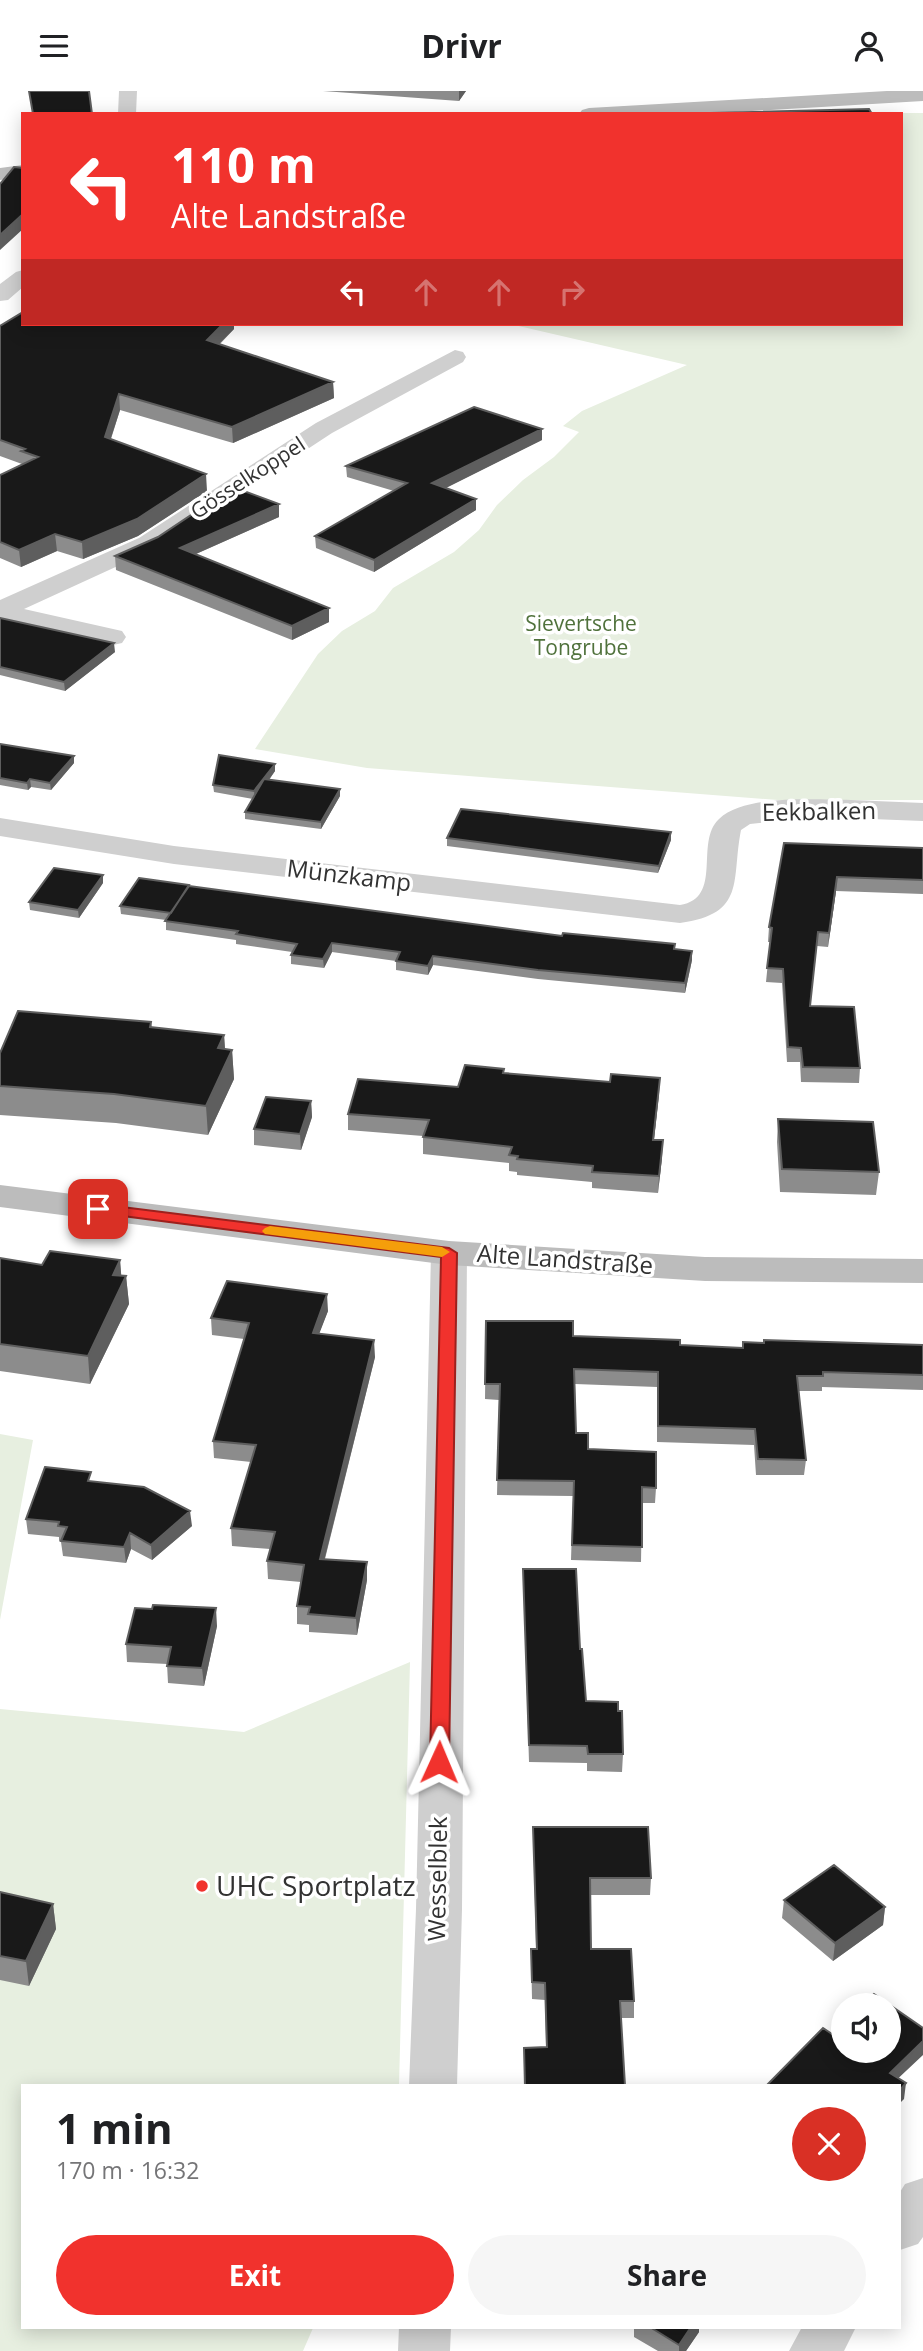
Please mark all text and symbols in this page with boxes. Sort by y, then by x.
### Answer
text: Drivr [421,24,502,67]
icon: menu [35,27,73,65]
icon: person [850,27,888,65]
text: 110 m [171,131,316,197]
icon: left [56,140,147,231]
text: Alte Landstraße [171,194,406,237]
icon: left [334,273,372,311]
icon: ahead [407,273,445,311]
icon: ahead [480,273,518,311]
icon: right [553,273,591,311]
street label: Gösselkoppel [185,430,310,525]
park label: Sievertsche Tongrube [525,609,637,661]
street label: Eekbalken [762,793,876,828]
street label: Münzkamp [285,851,413,899]
pin [68,1179,128,1239]
icon: arrive [79,1190,117,1228]
street label: Alte Landstraße [476,1236,654,1281]
position arrow [402,1725,476,1799]
street label: Wesselblek [419,1816,454,1942]
place label: UHC Sportplatz [216,1866,416,1904]
marker: UHC Sportplatz [194,1878,210,1894]
map controls [831,1993,901,2063]
button: sound [831,1993,901,2063]
text: 1 min [56,2099,173,2156]
button: close [792,2107,866,2181]
text: 170 m · 16:32 [56,2154,199,2186]
button: Exit [56,2235,454,2315]
button: Share [468,2235,866,2315]

